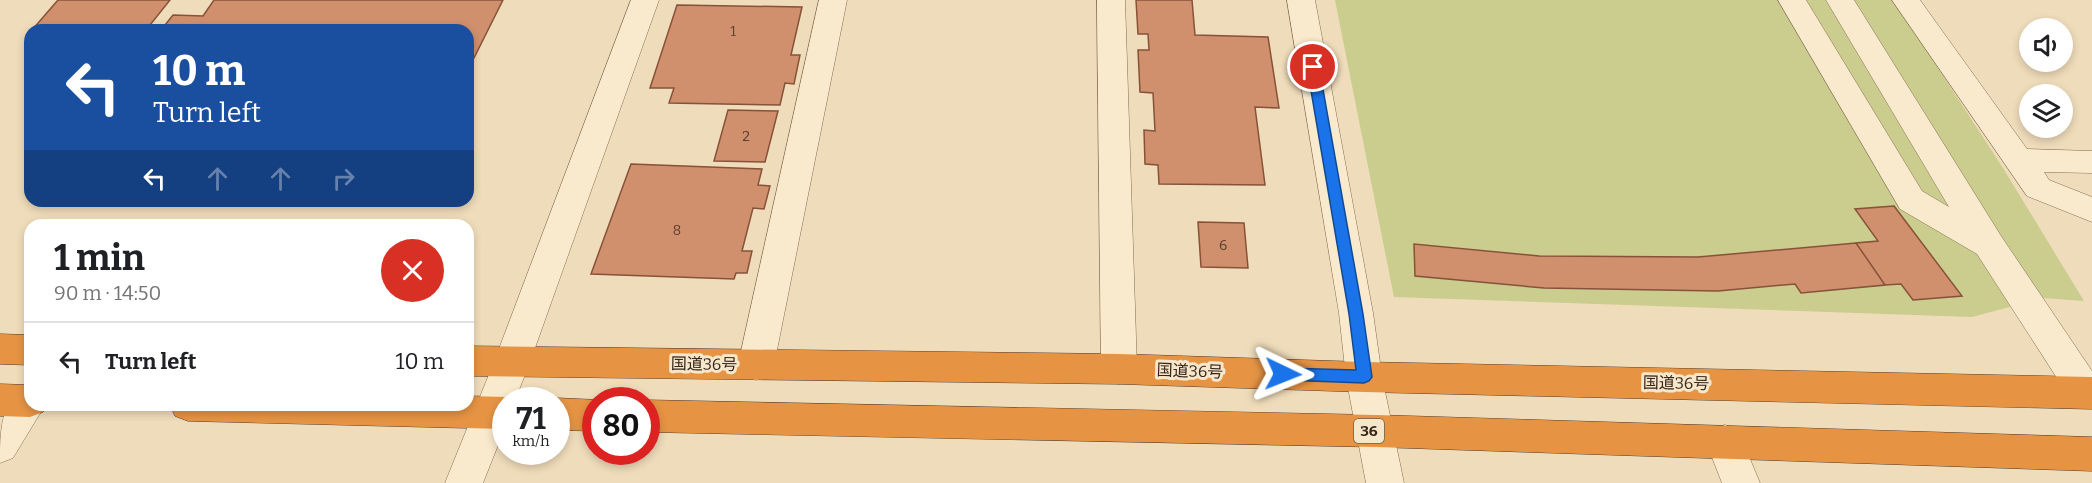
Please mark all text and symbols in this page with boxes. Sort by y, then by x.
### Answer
map controls [2019,18,2073,138]
button: sound [2019,18,2073,72]
house number: 1 [730,23,736,40]
pin [1287,41,1338,92]
text: 10 m [153,46,245,96]
icon: left [54,48,132,126]
icon: arrive [1296,50,1329,83]
button: layers [2019,84,2073,138]
text: Turn left [153,97,261,129]
house number: 2 [742,128,750,145]
icon: left [138,162,171,195]
icon: ahead [201,162,234,195]
icon: ahead [264,162,297,195]
icon: right [327,162,360,195]
house number: 8 [673,222,681,239]
text: 1 min [54,236,145,280]
house number: 6 [1219,237,1227,254]
button: close [381,239,444,302]
text: 90 m · 14:50 [54,281,161,305]
position arrow [1251,342,1315,406]
icon: left [54,345,87,378]
text: Turn left [105,348,197,375]
text: 10 m [396,348,444,375]
street label: 国道36号 [671,354,737,374]
street label: 国道36号 [1156,360,1224,382]
street label: 国道36号 [1643,373,1709,393]
speed limit sign: 80 [582,387,660,465]
text: 71 [516,401,546,437]
road number: 36 [1354,419,1384,443]
text: km/h [512,432,550,450]

